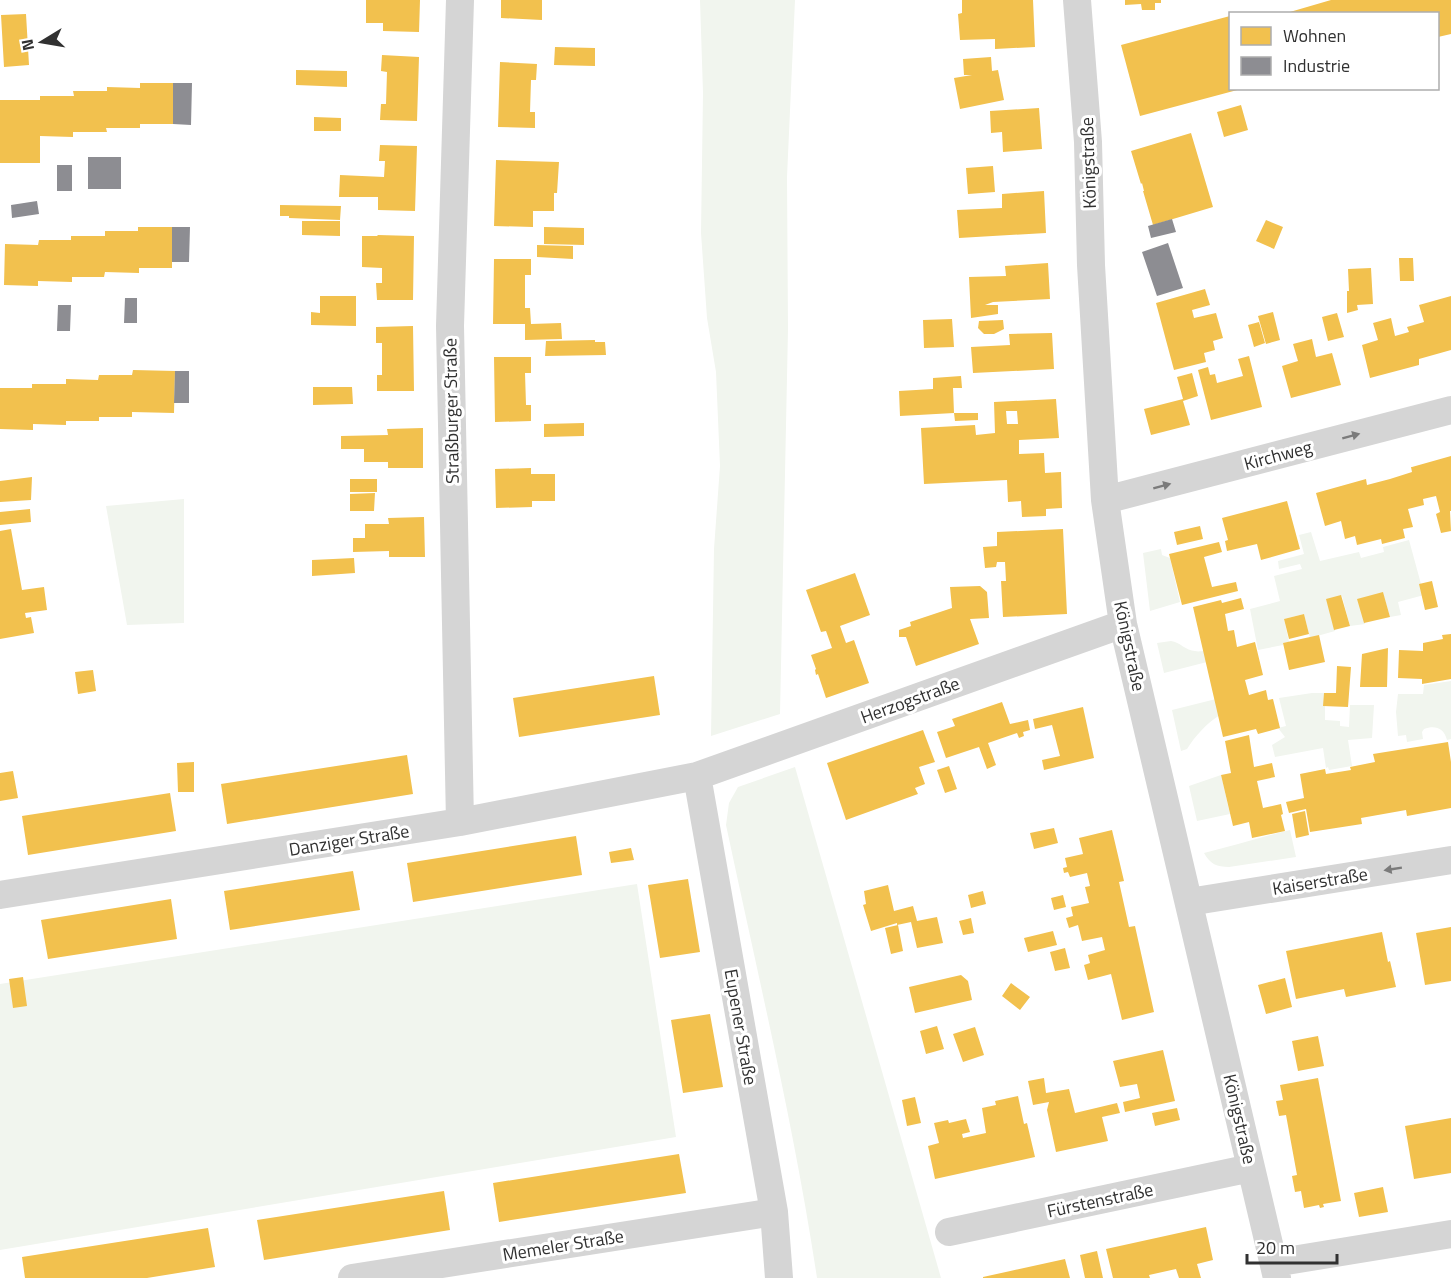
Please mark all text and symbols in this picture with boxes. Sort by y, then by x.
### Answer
north arrow [12,12,72,72]
legend [1229,12,1439,90]
text: Wohnen [1283,22,1346,49]
text: N [14,37,40,53]
text: Industrie [1283,52,1350,79]
street label: Königstraße [1073,117,1103,209]
street label: Straßburger Straße [436,338,466,484]
one-way arrow [1341,431,1360,441]
street label: Kirchweg [1241,433,1315,477]
one-way arrow [1153,480,1171,490]
street label: Königstraße [1107,598,1153,694]
street label: Herzogstraße [857,670,963,730]
street label: Danziger Straße [287,817,411,863]
street label: Kaiserstraße [1270,860,1370,902]
one-way arrow [1384,865,1403,874]
street label: Eupener Straße [718,967,764,1087]
street label: Königstraße [1217,1071,1263,1167]
street label: Fürstenstraße [1045,1176,1155,1224]
street label: Memeler Straße [501,1222,625,1268]
scale bar [1247,1227,1337,1265]
text: 20 m [1256,1234,1295,1261]

